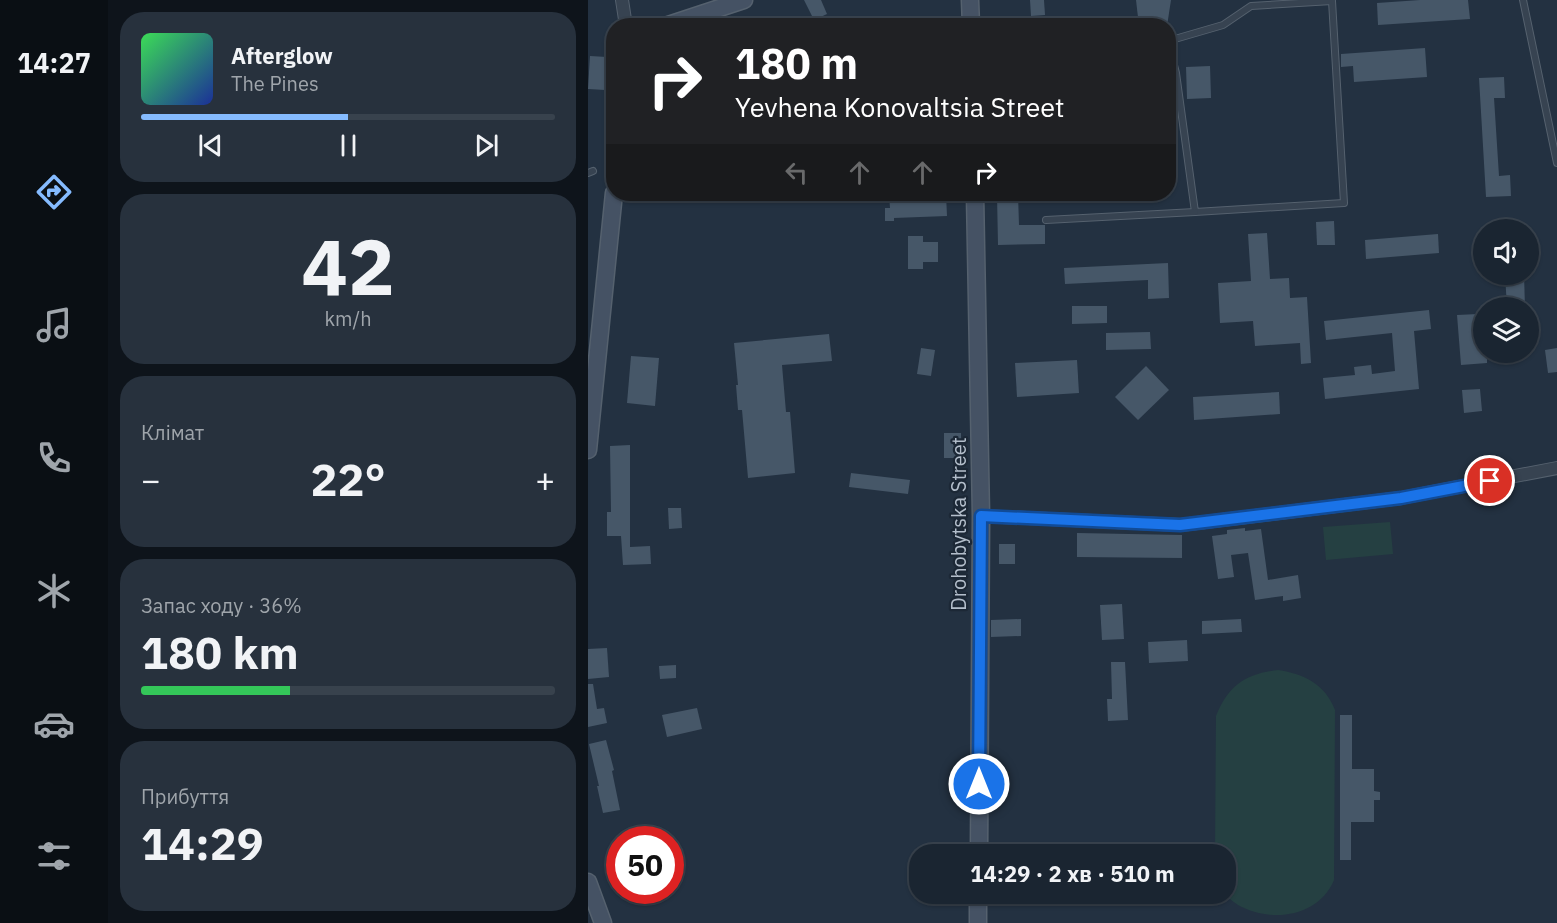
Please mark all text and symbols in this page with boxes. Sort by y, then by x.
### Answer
text: 180 m [735,36,858,91]
text: Afterglow [231,41,333,70]
icon: right [636,42,714,120]
text: 14:27 [17,45,91,80]
text: The Pines [231,70,319,97]
text: Yevhena Konovaltsia Street [735,89,1065,124]
icon: previous [194,129,227,162]
icon: pause [332,129,365,162]
icon: next [470,129,503,162]
icon: left [780,156,813,189]
icon: ahead [843,156,876,189]
icon: ahead [906,156,939,189]
icon: right [969,156,1002,189]
icon: directions [33,171,75,213]
text: 42 [301,215,395,316]
map controls [1473,219,1539,363]
button: sound [1473,219,1539,285]
button: layers [1473,297,1539,363]
icon: music [33,304,75,346]
text: km/h [324,305,372,332]
text: Клімат [141,419,204,446]
icon: phone [33,437,75,479]
street label: Drohobytska Street [945,437,972,611]
text: 22° [310,450,386,508]
pin [1464,455,1515,506]
text: − [141,458,161,501]
text: + [535,458,555,501]
icon: arrive [1473,464,1506,497]
icon: climate [33,570,75,612]
text: Запас ходу · 36% [141,592,302,619]
text: 180 km [141,623,299,681]
icon: car [33,703,75,745]
position arrow [947,752,1011,816]
text: Прибуття [141,783,229,810]
text: 14:29 [141,814,264,872]
speed limit sign: 50 [606,826,684,904]
icon: filters [33,835,75,877]
text: 14:29 · 2 хв · 510 m [970,859,1175,888]

